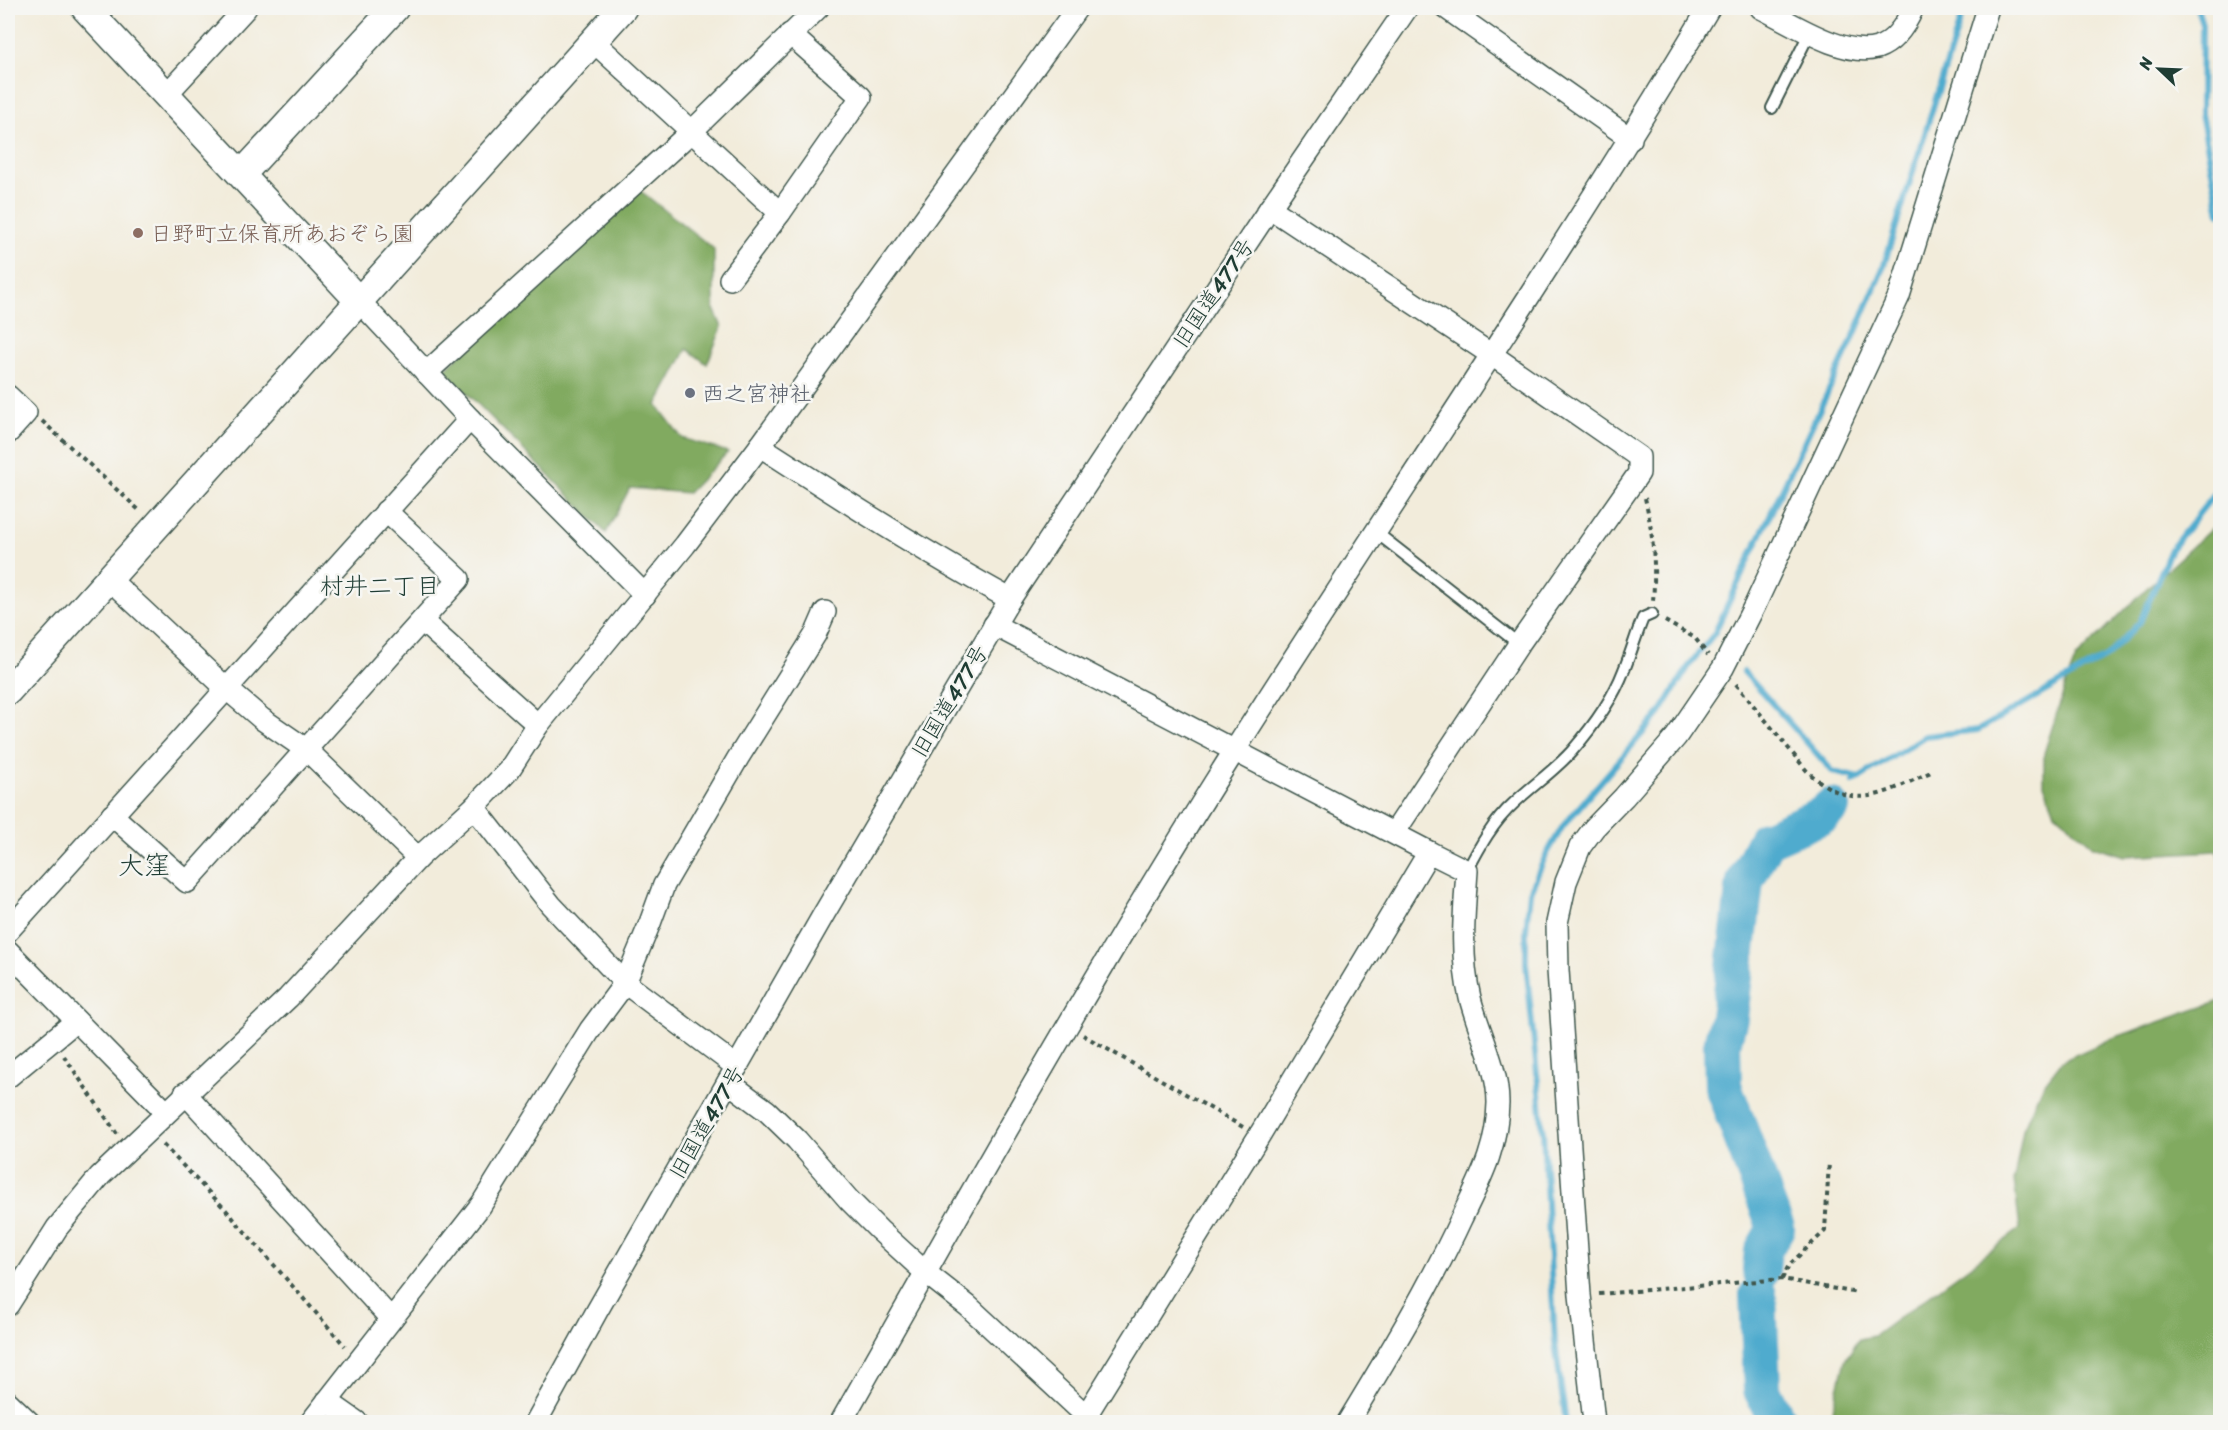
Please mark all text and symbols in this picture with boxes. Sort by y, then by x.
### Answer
north arrow [2129,39,2189,99]
text: N [2130,52,2162,75]
place label: 日野町立保育所あおぞら園 [150,214,414,253]
marker: 日野町立保育所あおぞら園 [131,226,145,240]
street label: 旧国道477号 [1162,230,1265,357]
place label: 西之宮神社 [702,374,812,413]
marker: 西之宮神社 [683,386,697,400]
district label: 村井二丁目 [320,565,440,607]
street label: 旧国道477号 [900,637,999,766]
district label: 大窪 [118,842,170,888]
street label: 旧国道477号 [658,1058,755,1187]

